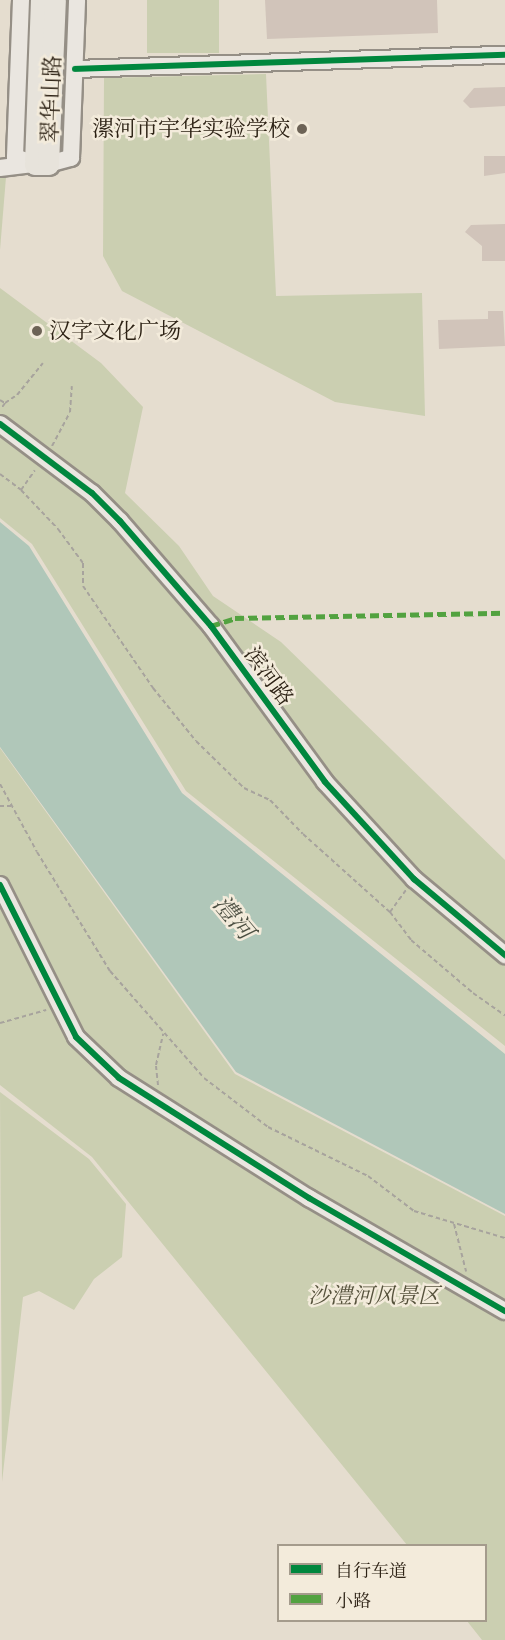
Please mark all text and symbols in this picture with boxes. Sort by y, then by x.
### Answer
street label: 翠华山路 [36,55,66,143]
place label: 漯河市宇华实验学校 [92,116,290,142]
marker: 漯河市宇华实验学校 [295,122,309,136]
place label: 汉字文化广场 [49,318,181,344]
marker: 汉字文化广场 [30,324,44,338]
street label: 滨河路 [239,642,299,710]
water label: 澧河 [207,890,259,946]
park label: 沙澧河风景区 [308,1283,440,1309]
legend [277,1544,487,1622]
text: 自行车道 [335,1560,407,1582]
text: 小路 [335,1590,371,1612]

